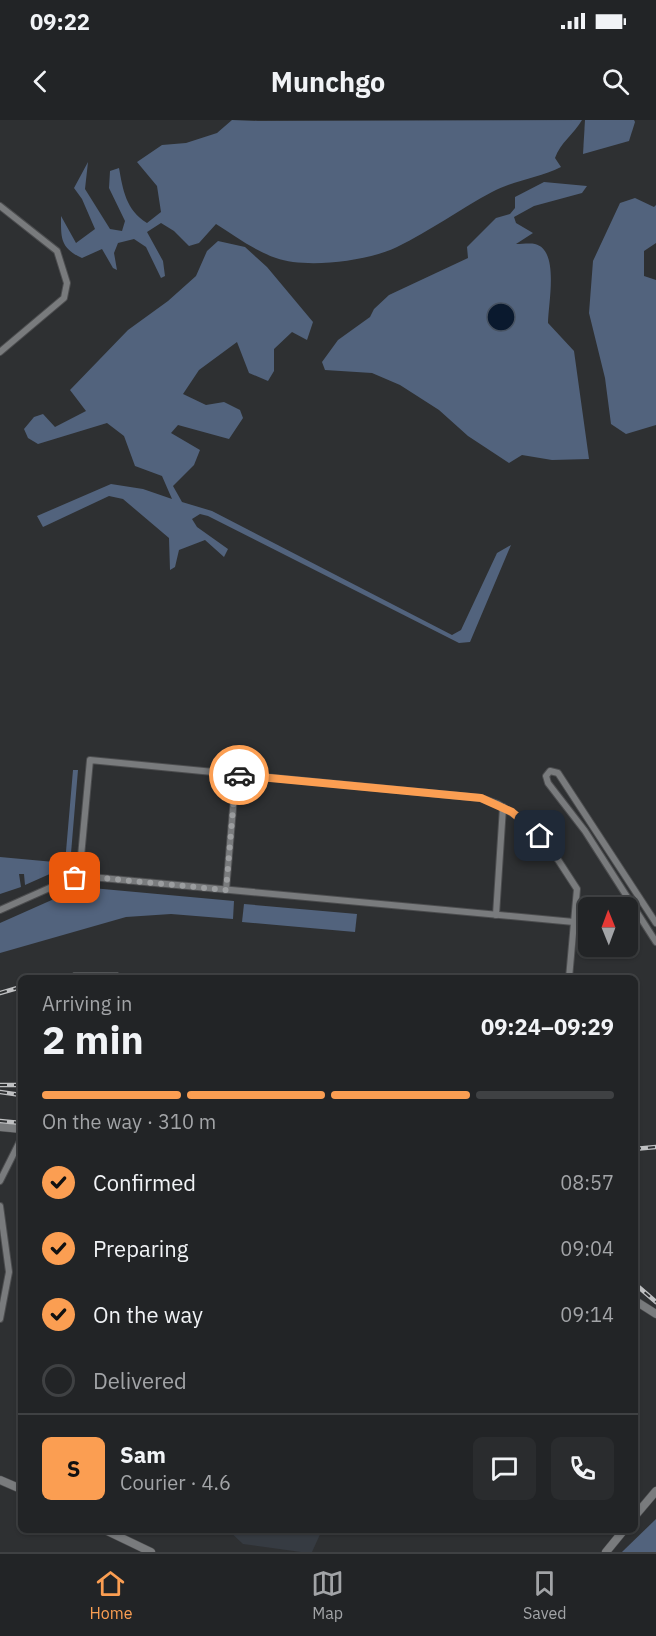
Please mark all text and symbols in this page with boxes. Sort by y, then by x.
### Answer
text: 09:22 [30,7,90,36]
text: Munchgo [271,64,385,99]
icon: back [24,65,57,98]
icon: search [599,65,632,98]
courier [209,745,269,805]
icon: car [223,759,256,792]
pin [514,810,565,861]
icon: home [523,819,556,852]
pin [49,852,100,903]
icon: bag [58,861,91,894]
north arrow [578,897,638,957]
map controls [578,897,638,957]
text: Arriving in [42,990,132,1017]
text: 09:24–09:29 [481,1012,614,1041]
text: 2 min [42,1014,144,1065]
text: On the way · 310 m [42,1108,216,1135]
icon: check [42,1166,75,1199]
text: Confirmed [93,1168,196,1197]
text: 08:57 [560,1169,614,1196]
icon: check [42,1232,75,1265]
text: Preparing [93,1234,188,1263]
text: 09:04 [560,1235,614,1262]
icon: check [42,1298,75,1331]
text: On the way [93,1300,203,1329]
text: 09:14 [560,1301,614,1328]
text: Delivered [93,1366,187,1395]
button: chat [473,1437,536,1500]
button: phone [551,1437,614,1500]
text: Sam [120,1440,166,1469]
text: S [67,1454,80,1483]
text: Courier · 4.6 [120,1469,231,1496]
tab: Home [89,1567,132,1623]
tab: Map [311,1567,344,1623]
tab: Saved [523,1567,567,1623]

